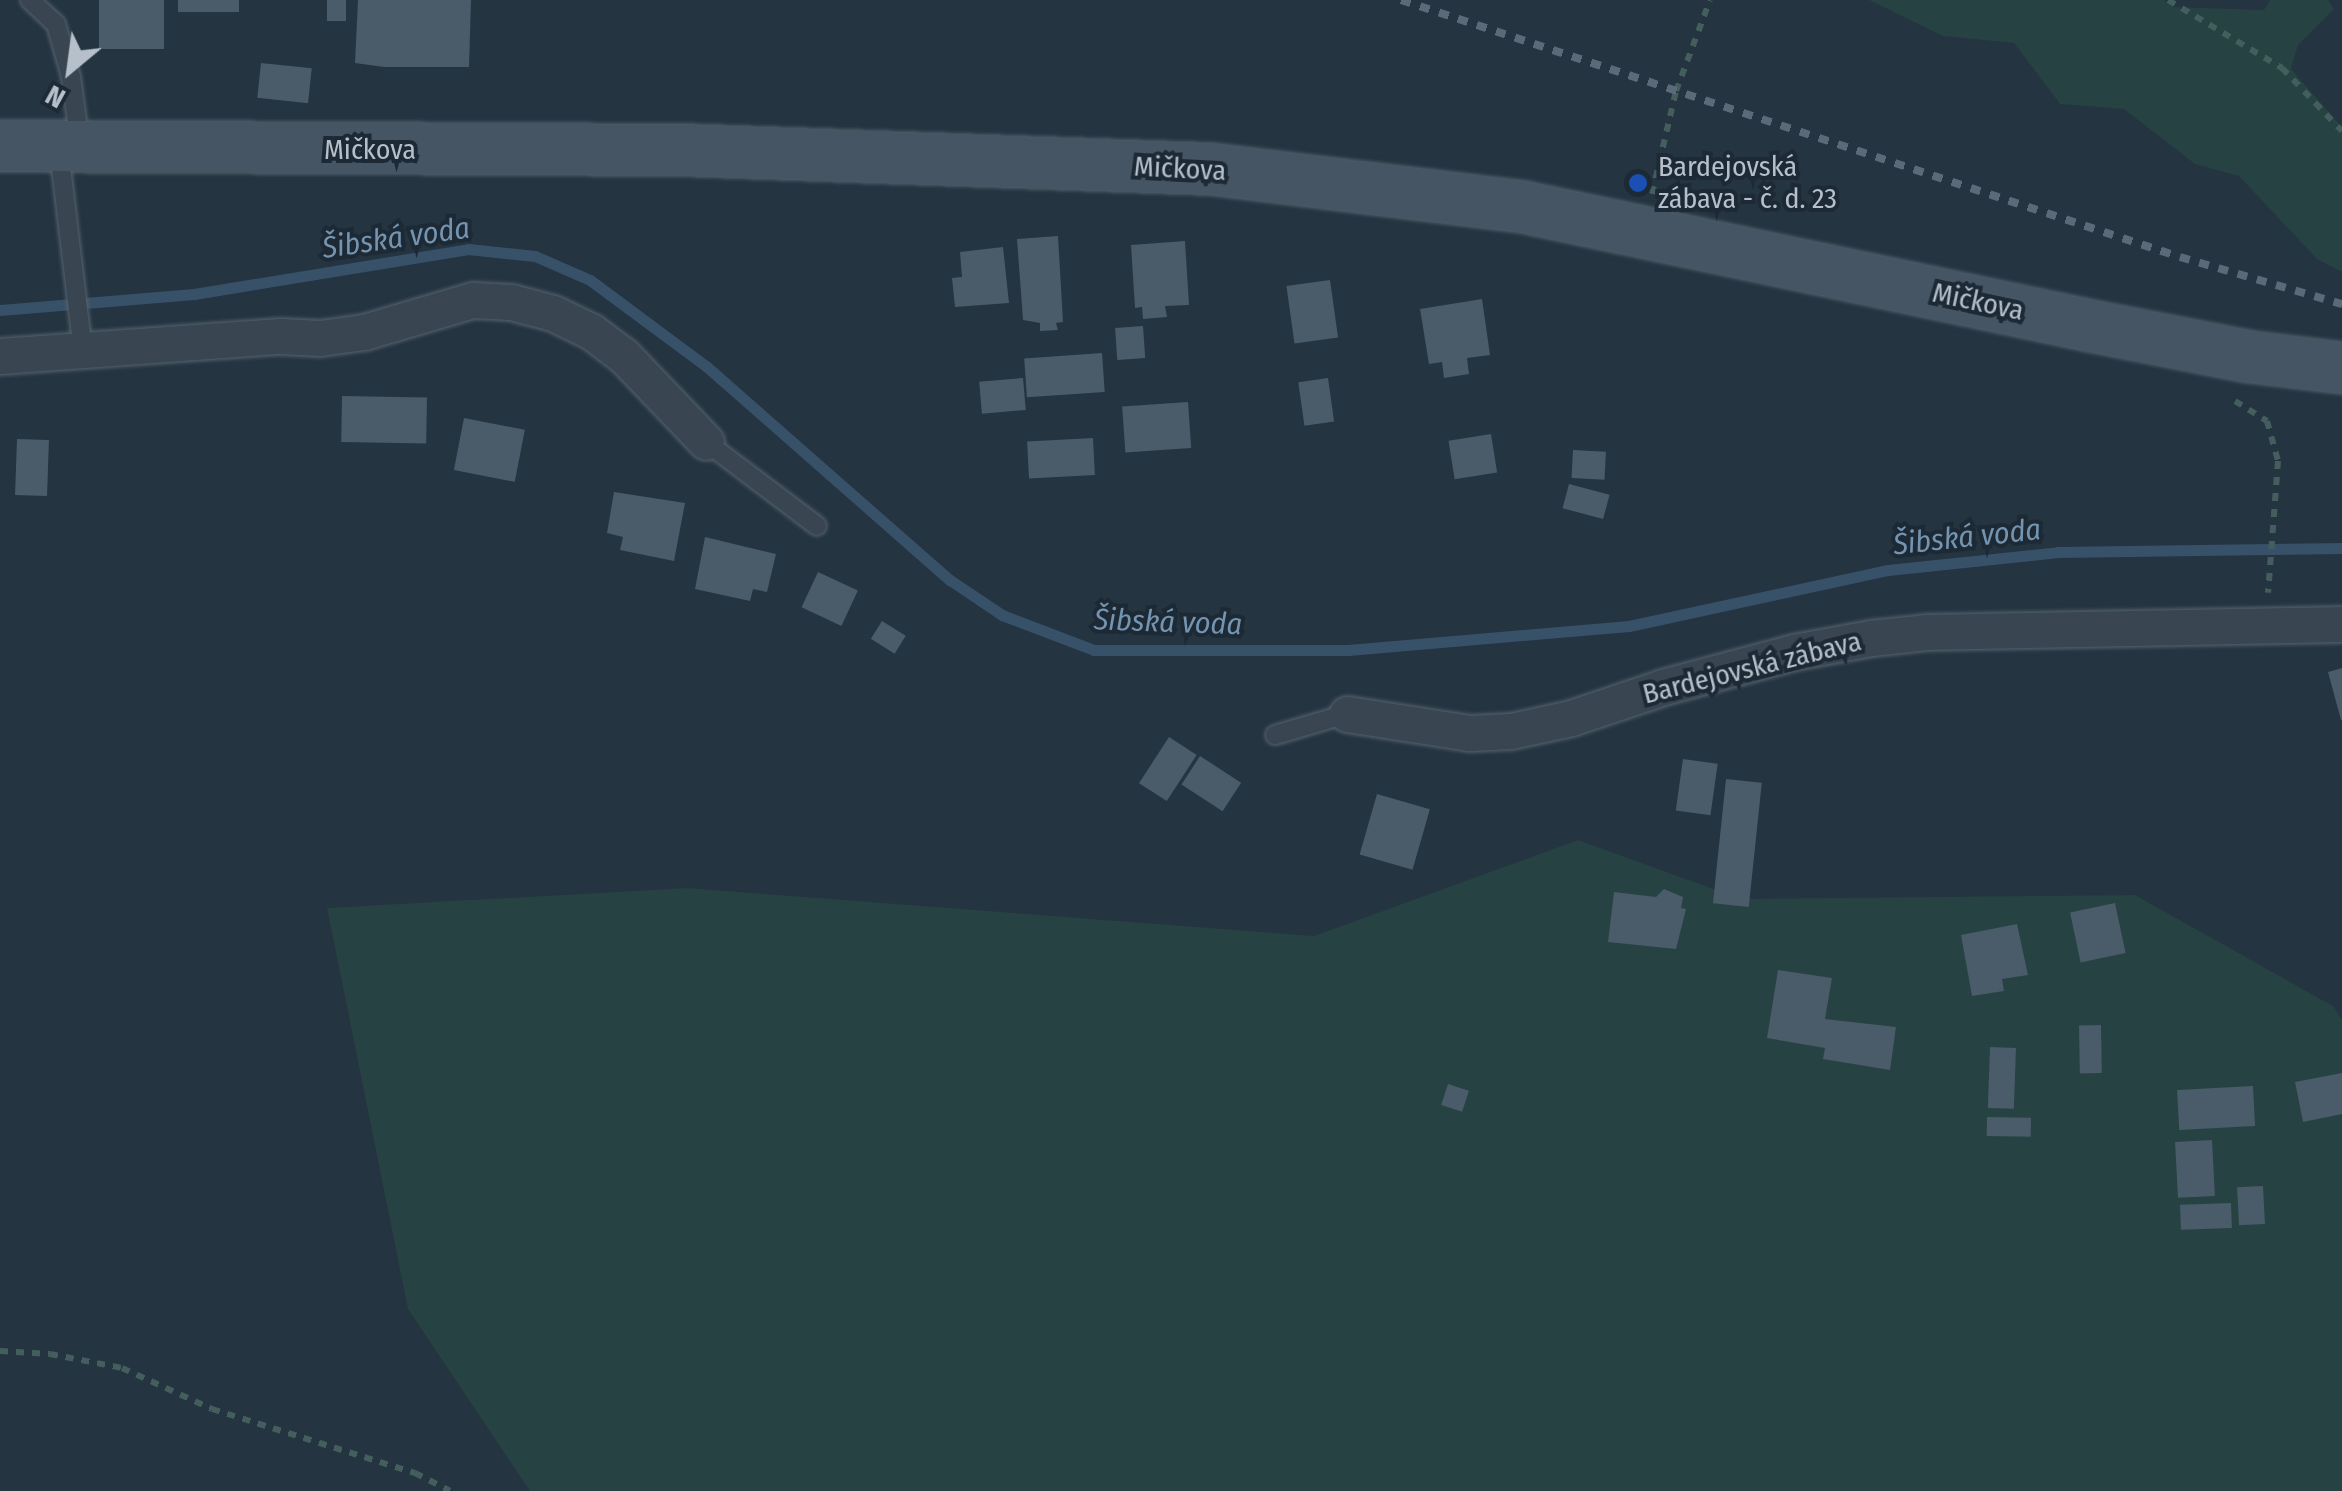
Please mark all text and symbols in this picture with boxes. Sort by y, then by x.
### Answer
north arrow [20,20,120,120]
text: N [40,78,71,115]
street label: Mičkova [324,133,416,167]
street label: Mičkova [1133,150,1227,188]
place label: Bardejovská zábava - č. d. 23 [1658,150,1837,216]
marker: Bardejovská zábava - č. d. 23 [1627,172,1649,194]
water label: Šibská voda [320,210,472,266]
street label: Mičkova [1929,276,2027,328]
water label: Šibská voda [1891,511,2043,563]
water label: Šibská voda [1093,601,1243,643]
street label: Bardejovská zábava [1639,625,1865,711]

